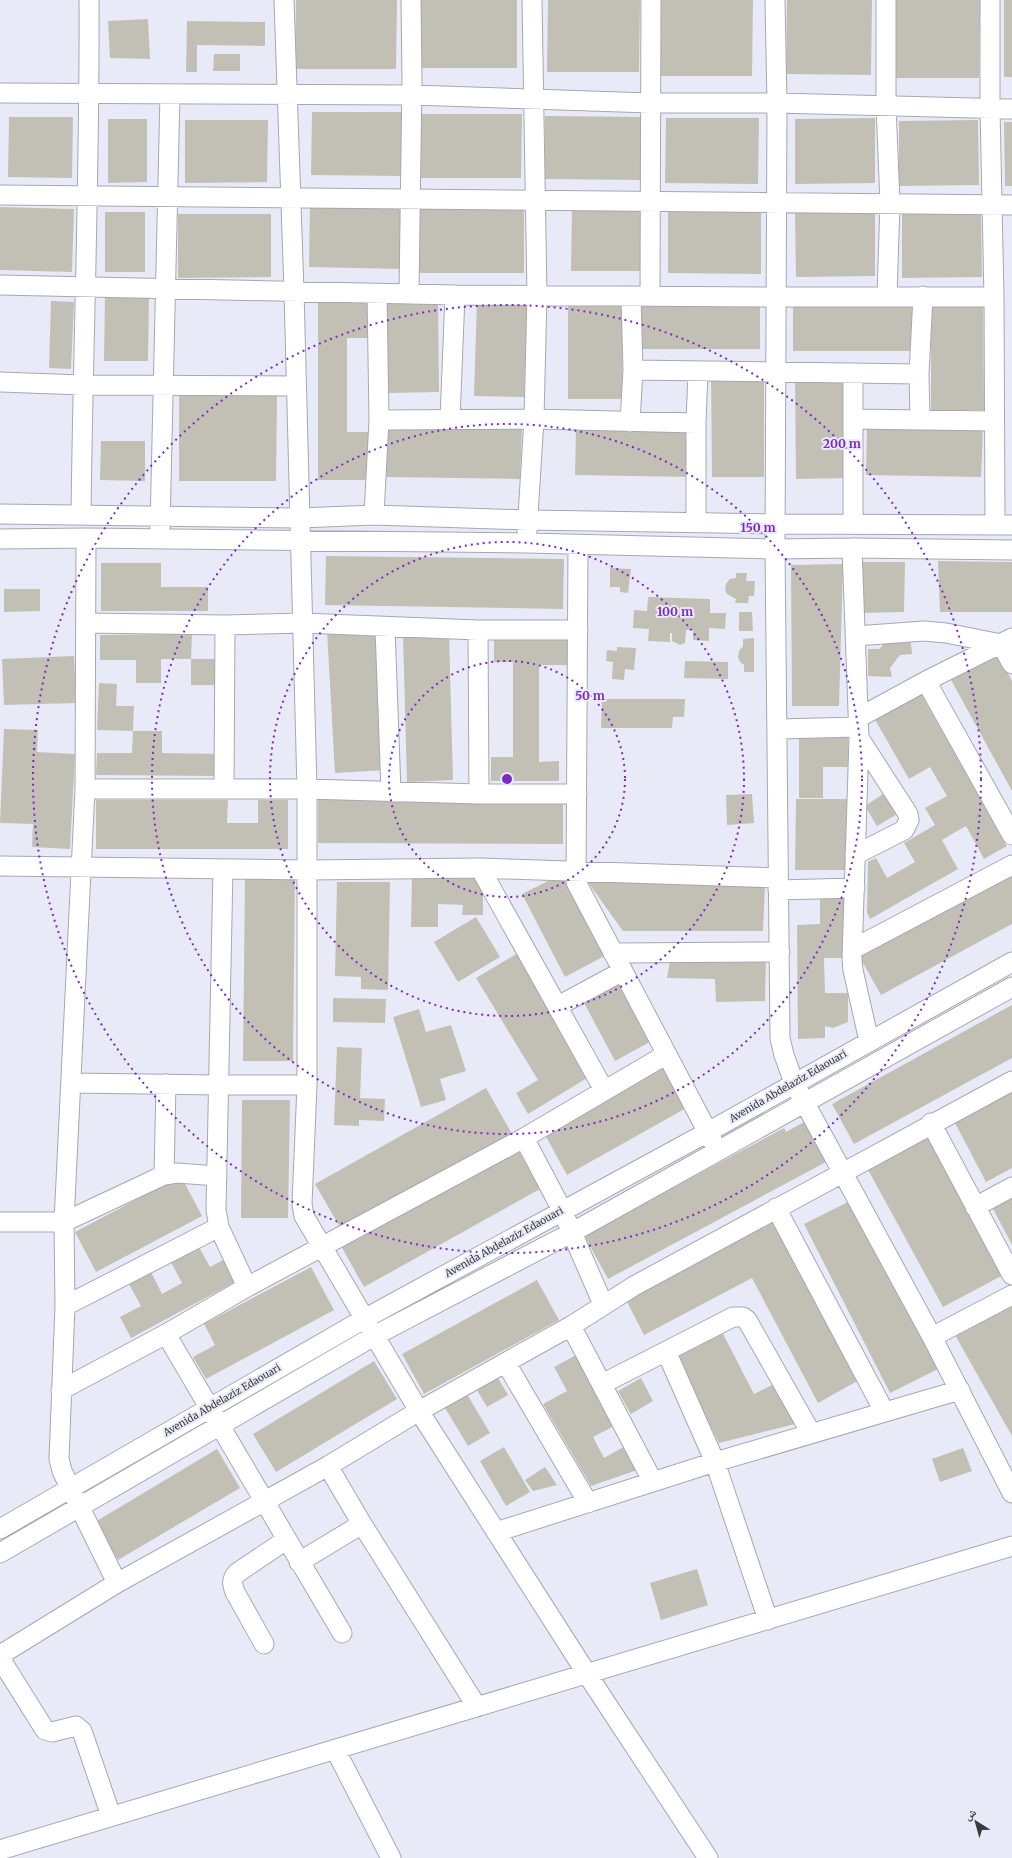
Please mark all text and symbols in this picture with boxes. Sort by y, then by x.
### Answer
text: 200 m [823,436,861,451]
text: 150 m [741,520,776,535]
text: 100 m [657,604,693,619]
text: 50 m [575,688,605,703]
centre of rings [500,772,514,786]
street label: Avenida Abdelaziz Edaouari [726,1047,849,1126]
street label: Avenida Abdelaziz Edaouari [442,1204,566,1281]
street label: Avenida Abdelaziz Edaouari [160,1361,283,1440]
north arrow [956,1802,996,1842]
text: ش [961,1805,980,1824]

